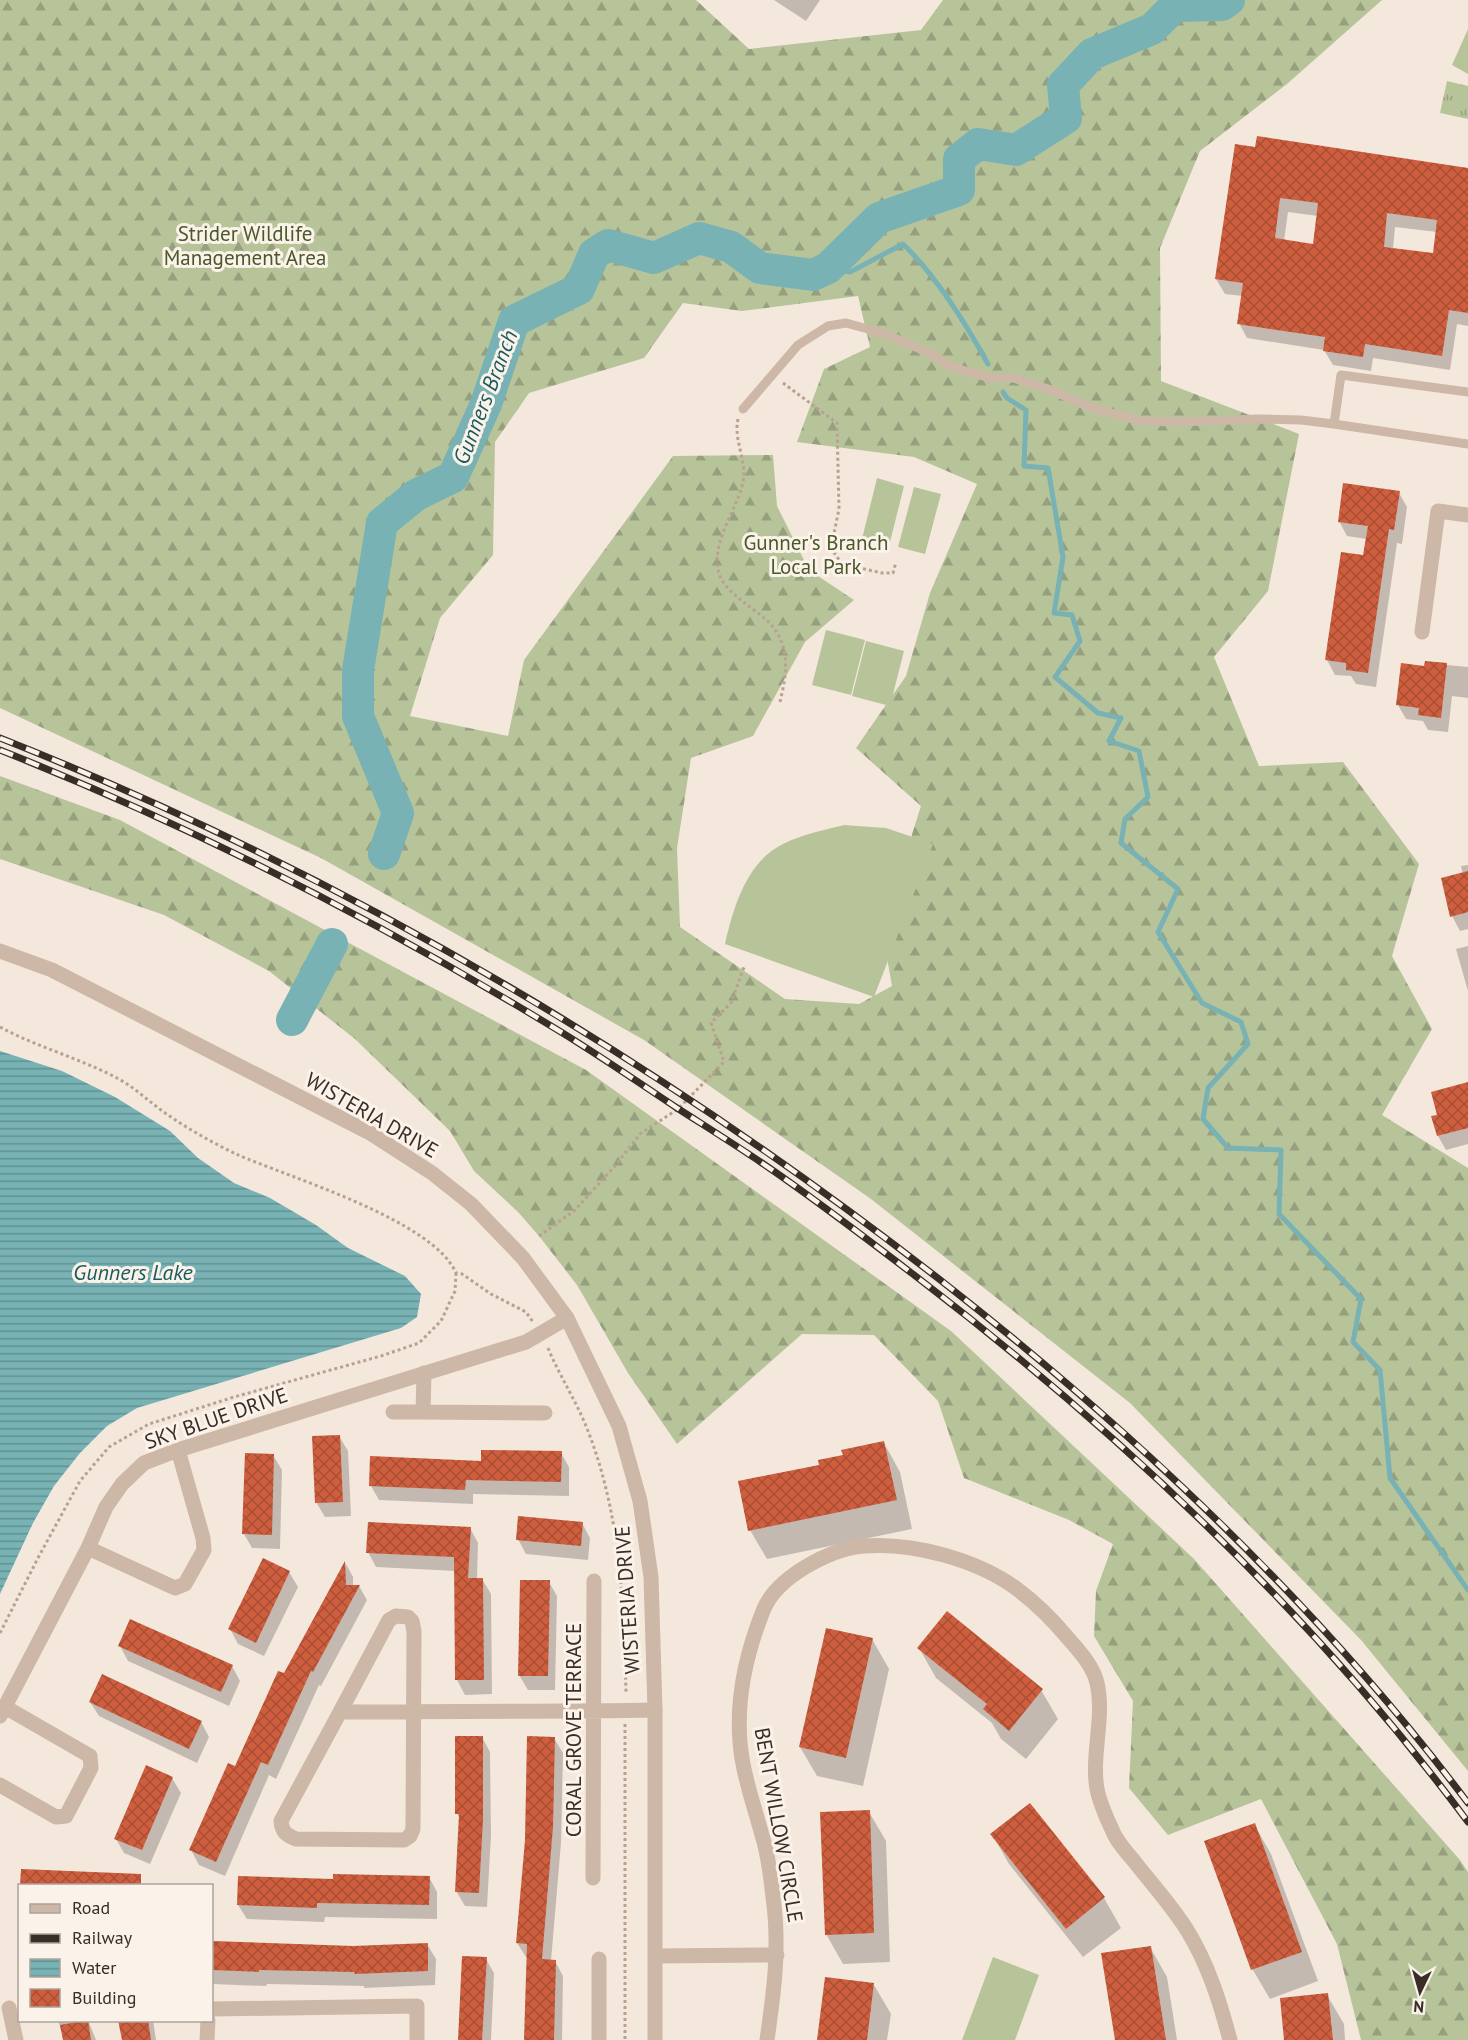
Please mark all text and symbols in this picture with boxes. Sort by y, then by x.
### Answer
park label: Strider Wildlife Management Area [164,220,326,271]
water label: Gunners Branch [447,326,523,468]
park label: Gunner's Branch Local Park [744,529,888,580]
street label: WISTERIA DRIVE [301,1066,443,1164]
water label: Gunners Lake [73,1258,193,1286]
street label: SKY BLUE DRIVE [141,1381,291,1455]
street label: WISTERIA DRIVE [608,1525,646,1675]
street label: CORAL GROVE TERRACE [560,1623,587,1837]
street label: BENT WILLOW CIRCLE [749,1725,809,1925]
legend [18,1884,213,2022]
text: Road [72,1896,110,1919]
text: Railway [72,1926,133,1949]
text: Water [72,1956,116,1979]
north arrow [1390,1962,1450,2022]
text: Building [72,1986,136,2009]
text: N [1413,1997,1425,2017]

